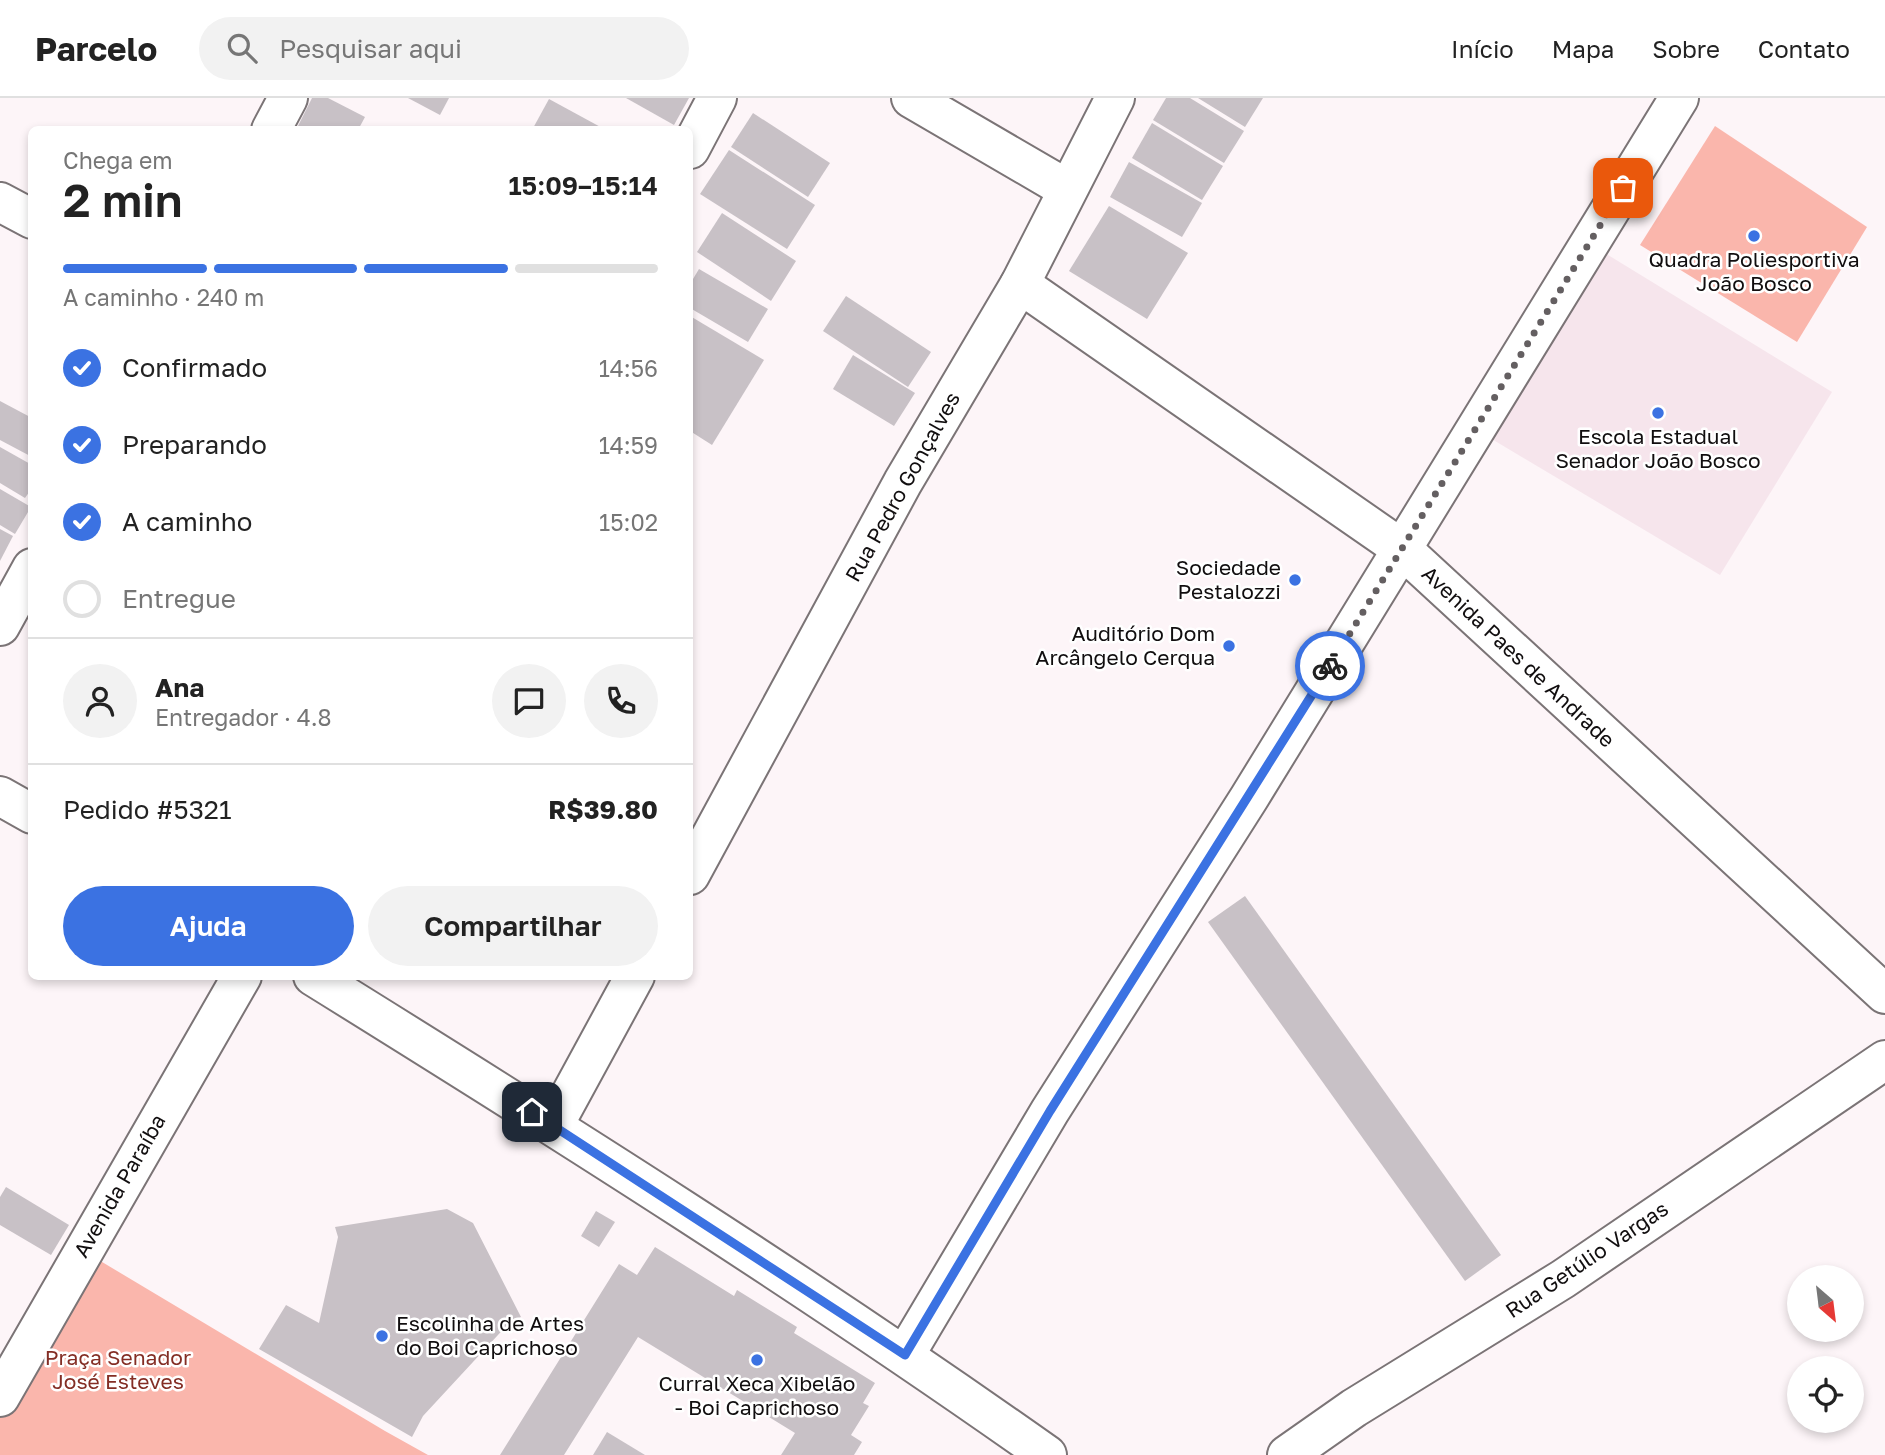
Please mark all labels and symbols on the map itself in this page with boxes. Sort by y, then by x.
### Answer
pin [1593,158,1653,218]
marker: Quadra Poliesportiva João Bosco [1746,228,1762,244]
place label: Quadra Poliesportiva João Bosco [1648,246,1860,296]
street label: Rua Pedro Gonçalves [839,387,965,586]
marker: Escola Estadual Senador João Bosco [1650,405,1666,421]
place label: Escola Estadual Senador João Bosco [1555,423,1761,473]
place label: Sociedade Pestalozzi [1176,554,1281,604]
street label: Avenida Paes de Andrade [1417,560,1620,752]
marker: Sociedade Pestalozzi [1287,572,1303,588]
place label: Auditório Dom Arcângelo Cerqua [1035,620,1215,670]
courier [1295,631,1365,701]
marker: Auditório Dom Arcângelo Cerqua [1221,638,1237,654]
pin [502,1082,562,1142]
street label: Avenida Paraíba [68,1109,171,1262]
street label: Rua Getúlio Vargas [1500,1195,1673,1323]
north arrow [1787,1265,1864,1342]
place label: Escolinha de Artes do Boi Caprichoso [396,1310,584,1360]
marker: Escolinha de Artes do Boi Caprichoso [374,1328,390,1344]
park label: Praça Senador José Esteves [45,1344,191,1394]
marker: Curral Xeca Xibelão - Boi Caprichoso [749,1352,765,1368]
place label: Curral Xeca Xibelão - Boi Caprichoso [659,1370,855,1420]

